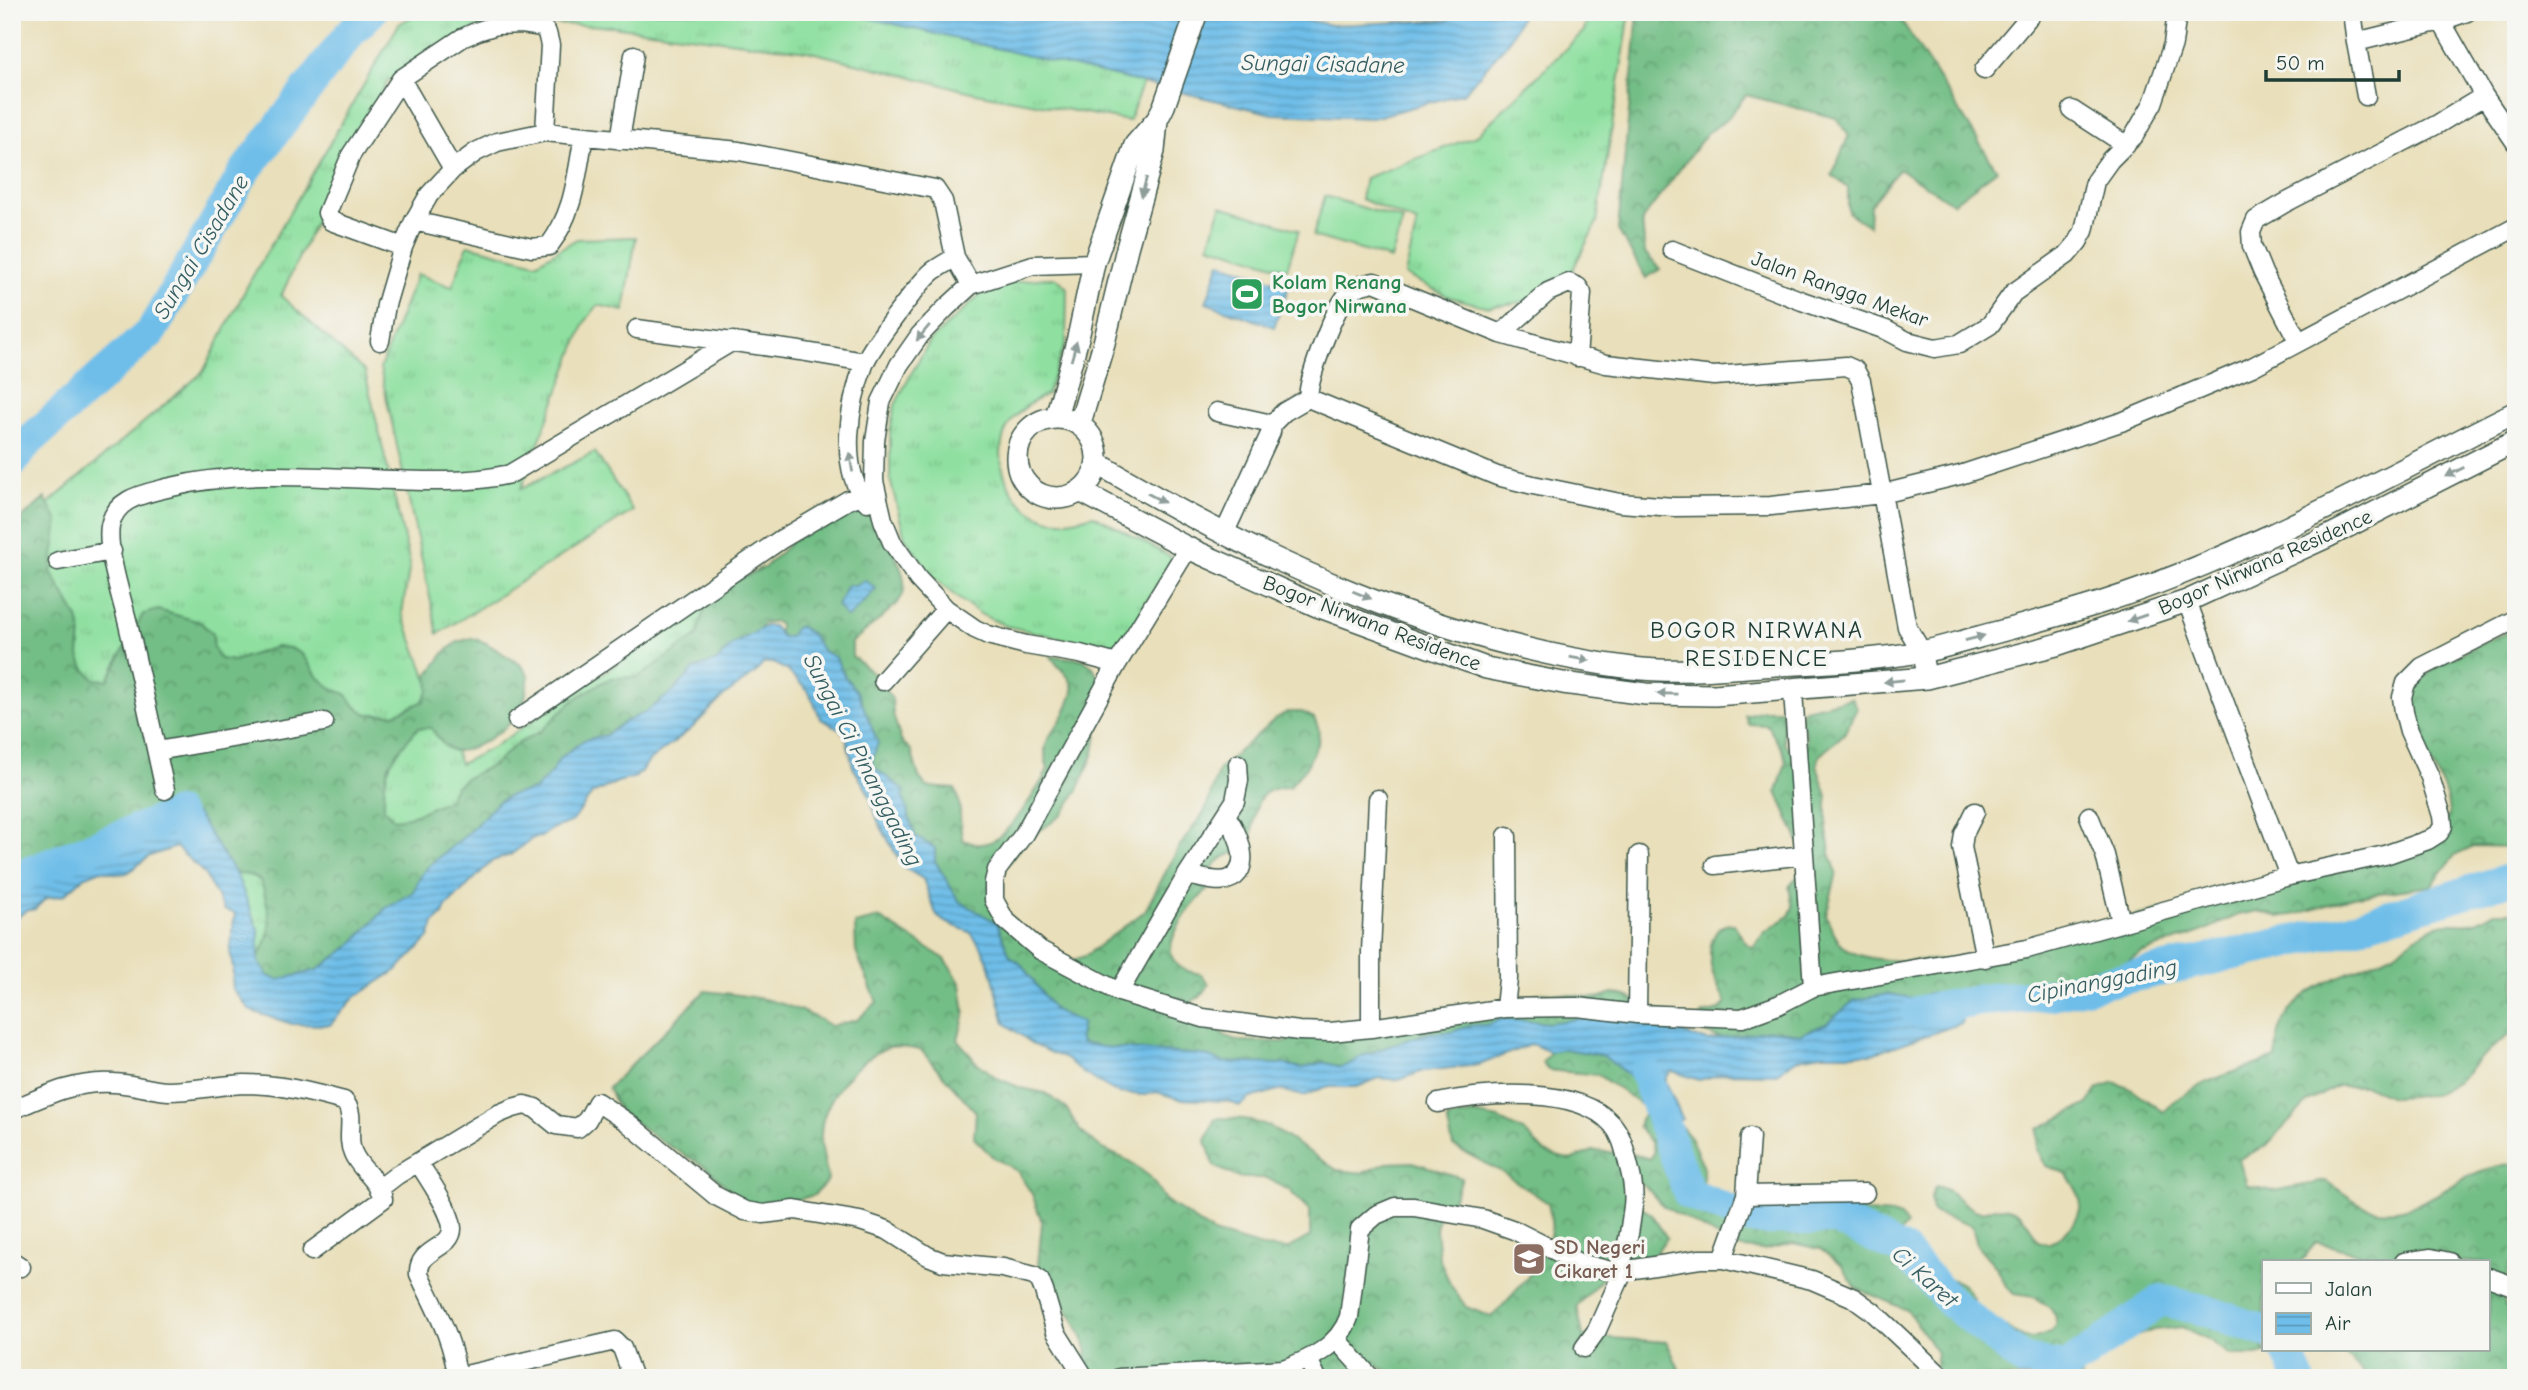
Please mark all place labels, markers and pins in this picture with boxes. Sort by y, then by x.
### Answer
place label: Kolam Renang Bogor Nirwana [1272,270,1407,318]
sports icon: Kolam Renang Bogor Nirwana [1228,275,1266,313]
place label: SD Negeri Cikaret 1 [1554,1235,1645,1283]
school or university icon: SD Negeri Cikaret 1 [1510,1240,1548,1278]

